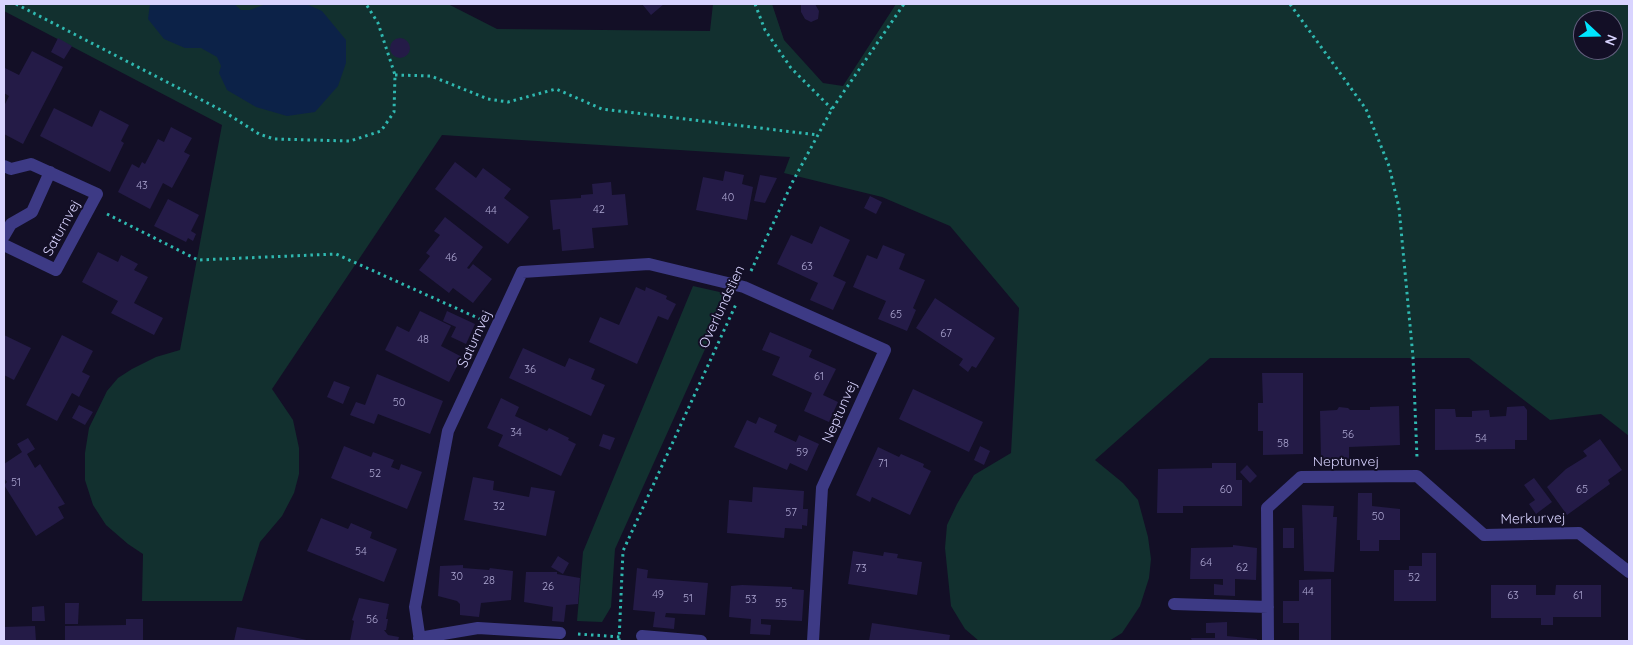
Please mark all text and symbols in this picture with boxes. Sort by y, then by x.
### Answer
north arrow [1573,10,1623,60]
text: N [1601,32,1621,48]
house number: 43 [136,179,148,193]
house number: 40 [722,191,734,205]
street label: Saturnvej [40,197,84,259]
house number: 42 [593,203,605,217]
house number: 44 [485,204,497,218]
house number: 46 [445,251,457,265]
house number: 63 [801,260,813,274]
street label: Overlundstien [696,263,748,351]
street label: Saturnvej [454,308,496,370]
house number: 65 [890,308,902,322]
house number: 67 [940,327,952,341]
house number: 48 [417,333,429,347]
house number: 36 [524,363,536,377]
house number: 61 [814,370,824,384]
street label: Neptunvej [819,378,861,446]
house number: 50 [393,396,405,410]
house number: 34 [510,426,522,440]
house number: 56 [1342,428,1354,442]
house number: 54 [1475,432,1487,446]
house number: 58 [1277,437,1289,451]
house number: 59 [796,446,808,460]
street label: Neptunvej [1313,454,1379,470]
house number: 71 [878,457,888,471]
house number: 52 [369,467,381,481]
house number: 51 [11,476,21,490]
house number: 60 [1220,483,1232,497]
house number: 65 [1576,483,1588,497]
house number: 32 [493,500,505,514]
house number: 57 [785,506,797,520]
house number: 50 [1372,510,1384,524]
street label: Merkurvej [1500,510,1566,528]
house number: 54 [355,545,367,559]
house number: 64 [1200,556,1212,570]
house number: 62 [1236,561,1248,575]
house number: 73 [855,562,867,576]
house number: 30 [451,570,463,584]
house number: 52 [1408,571,1420,585]
house number: 28 [483,574,495,588]
house number: 26 [542,580,554,594]
house number: 44 [1302,585,1314,599]
house number: 49 [652,588,664,602]
house number: 63 [1507,589,1519,603]
house number: 61 [1573,589,1583,603]
house number: 51 [683,592,693,606]
house number: 53 [745,593,757,607]
house number: 55 [775,597,787,611]
house number: 56 [366,613,378,627]

